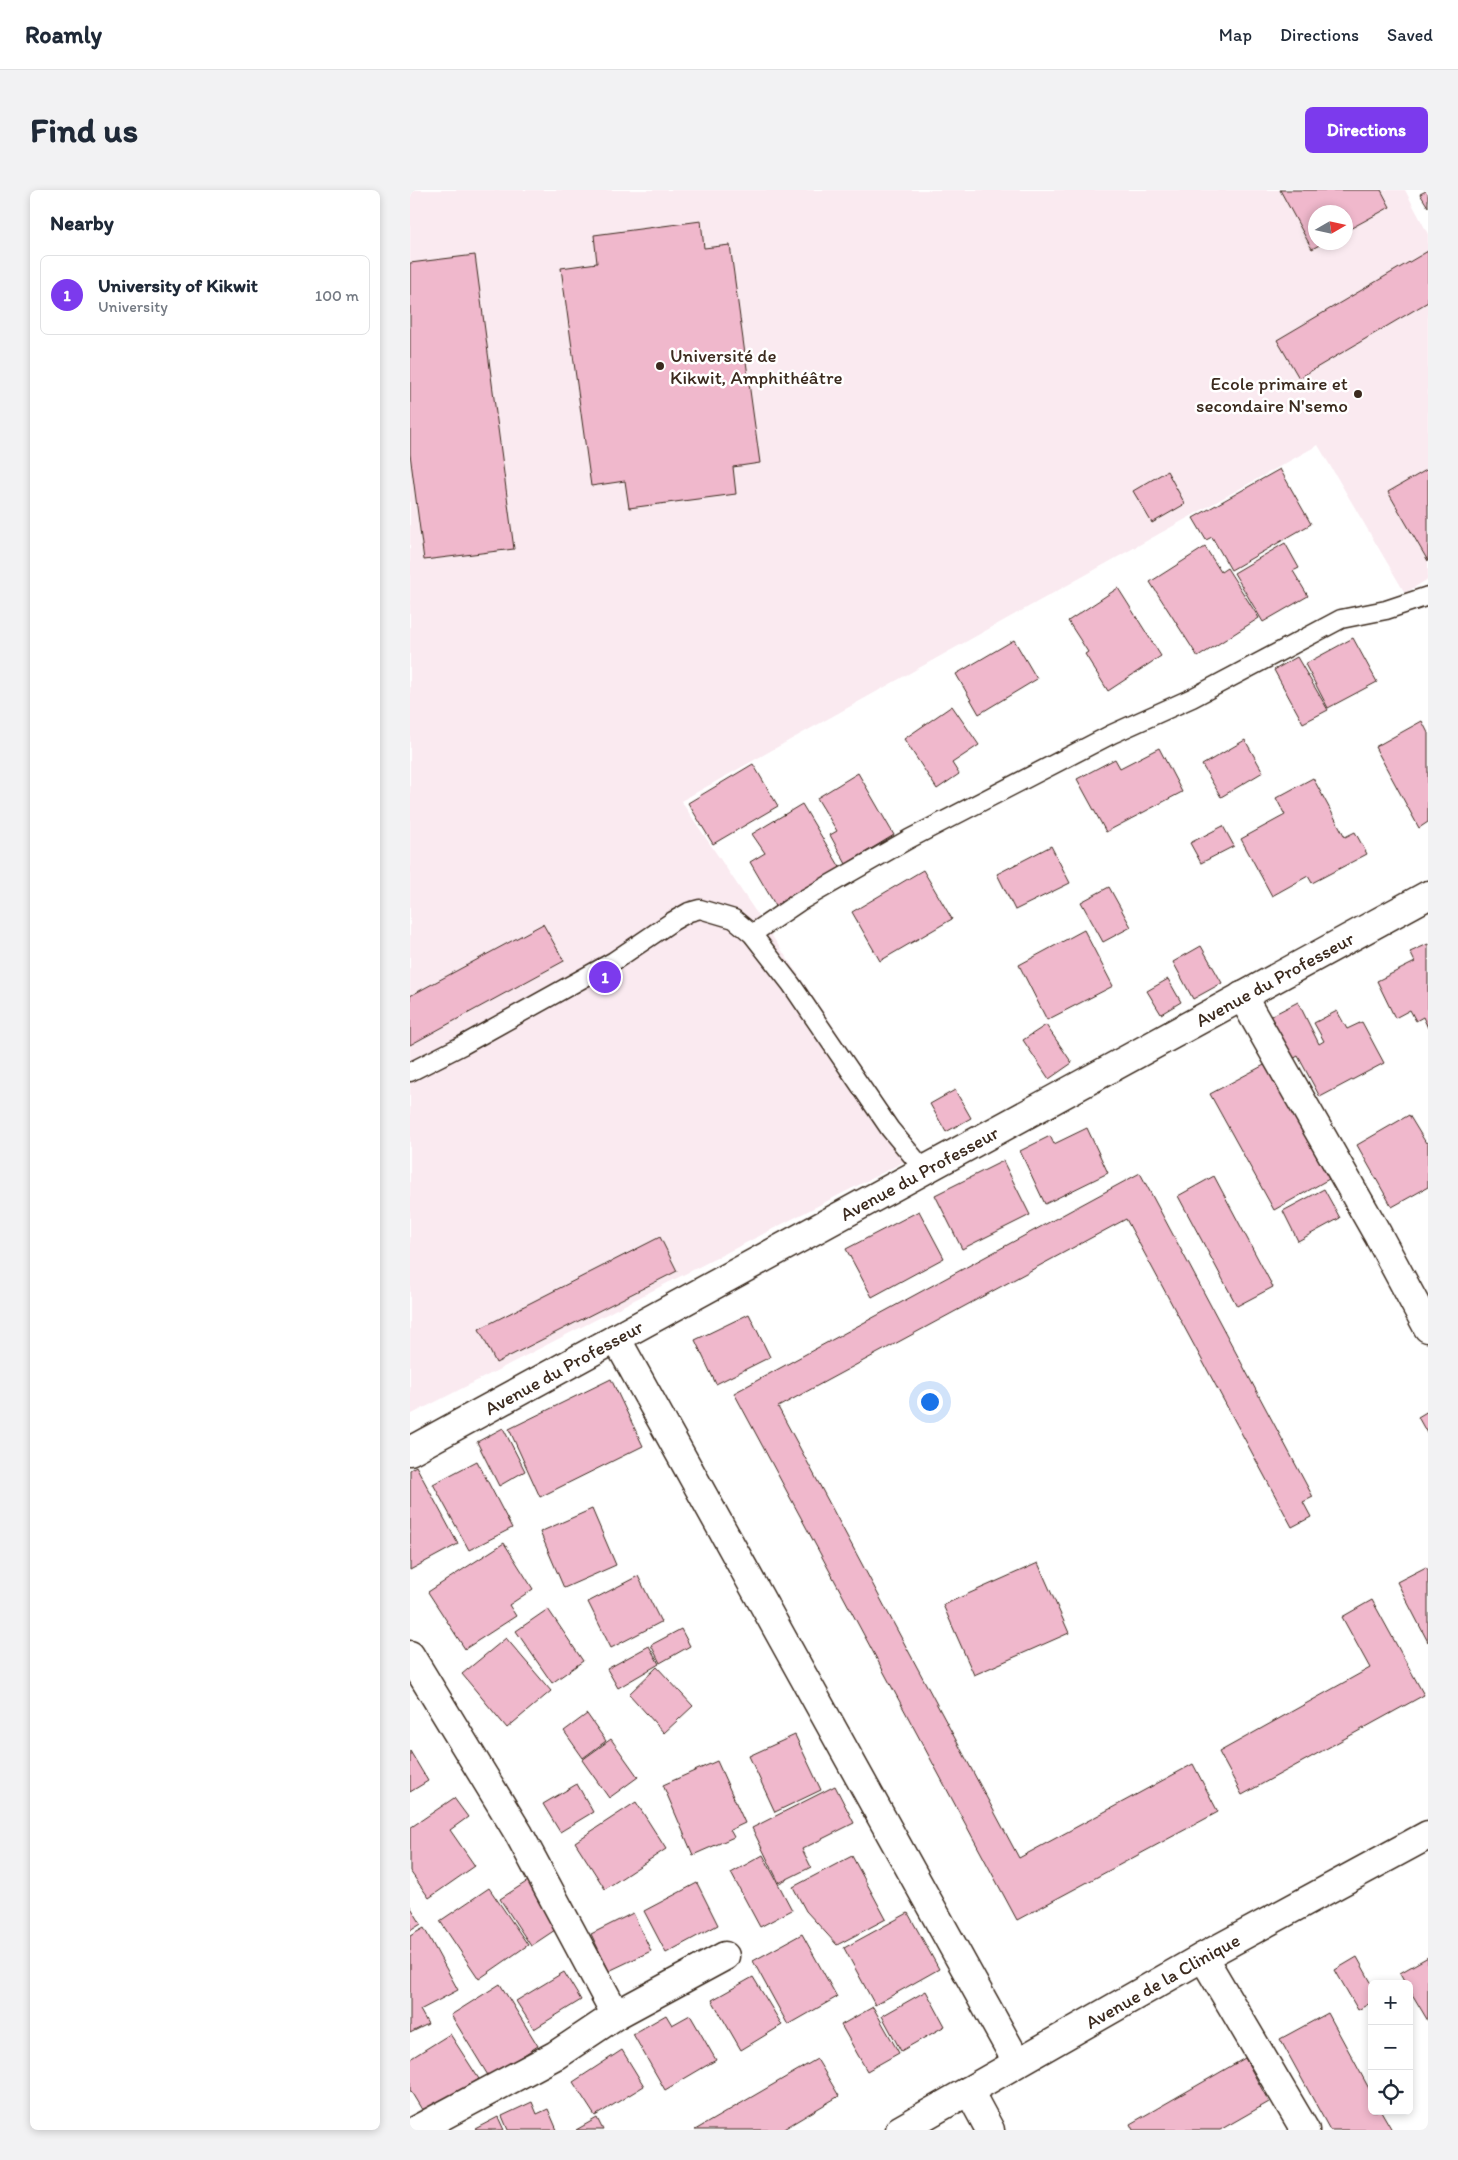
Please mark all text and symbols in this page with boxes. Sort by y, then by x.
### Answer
text: Roamly [25,20,102,49]
text: Map [1219,24,1252,46]
text: Directions [1280,24,1359,46]
text: Saved [1387,24,1433,46]
button: Directions [1305,107,1428,153]
text: Find us [30,109,138,151]
north arrow [1308,205,1353,250]
text: Nearby [50,210,114,235]
text: University of Kikwit [98,274,258,297]
text: 1 [63,286,71,305]
text: 100 m [315,286,359,305]
text: University [98,297,168,316]
place label: Université de Kikwit, Amphithéâtre [670,344,843,389]
marker: Université de Kikwit, Amphithéâtre [654,360,666,372]
place label: Ecole primaire et secondaire N'semo [1196,372,1348,417]
marker: Ecole primaire et secondaire N'semo [1352,388,1364,400]
street label: Avenue du Professeur [1192,926,1359,1032]
pin: 1 [589,958,621,996]
street label: Avenue du Professeur [836,1121,1003,1226]
street label: Avenue du Professeur [481,1315,648,1420]
your location [917,1389,943,1415]
street label: Avenue de la Clinique [1081,1928,1244,2034]
map controls [1368,1980,1413,2115]
button: + [1368,1980,1413,2025]
button: − [1368,2025,1413,2070]
button: locate [1368,2070,1413,2115]

